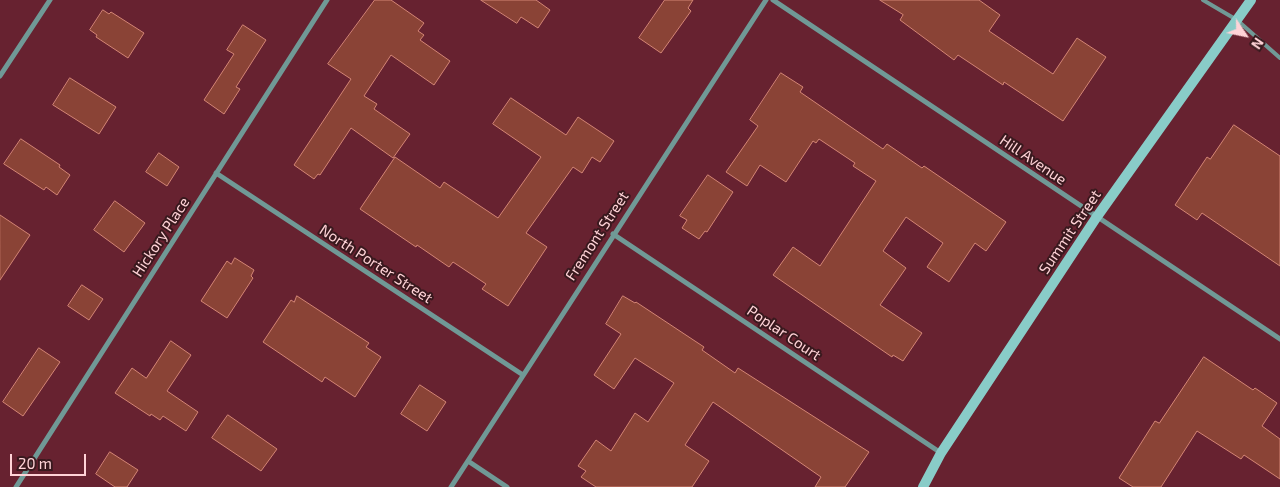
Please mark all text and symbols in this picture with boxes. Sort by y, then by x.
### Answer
north arrow [1220,10,1270,60]
text: N [1248,35,1268,53]
street label: Hill Avenue [996,131,1070,189]
street label: Summit Street [1035,186,1105,278]
street label: Fremont Street [561,188,633,284]
street label: Hickory Place [129,194,193,280]
street label: North Porter Street [316,221,436,307]
street label: Poplar Court [744,302,824,364]
scale bar [12,444,89,476]
text: 20 m [18,454,52,472]

